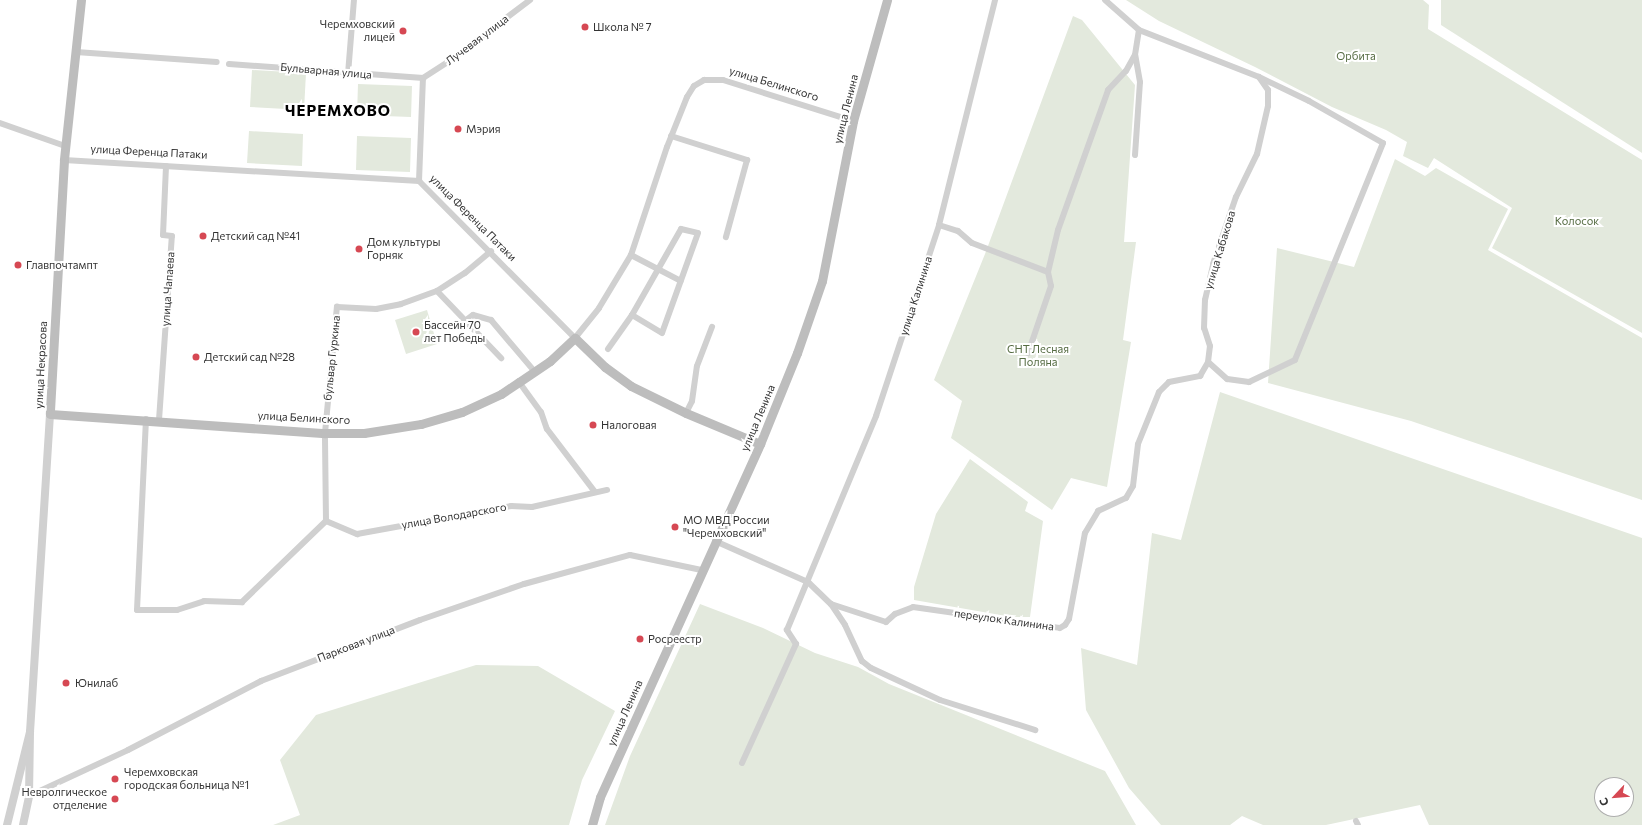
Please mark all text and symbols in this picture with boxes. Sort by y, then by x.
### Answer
street label: Лучевая улица [443,12,511,68]
place label: Черемховский лицей [320,18,395,44]
place label: Школа № 7 [593,20,652,34]
marker: Школа № 7 [580,22,590,32]
marker: Черемховский лицей [398,26,408,36]
park label: Орбита [1336,49,1376,63]
street label: Бульварная улица [280,60,372,82]
street label: улица Белинского [728,64,820,104]
street label: улица Ленина [831,73,861,145]
district label: ЧЕРЕМХОВО [285,102,391,120]
place label: Мэрия [466,122,501,136]
marker: Мэрия [453,124,463,134]
street label: улица Ференца Патаки [90,142,208,162]
street label: улица Ференца Патаки [427,172,519,264]
street label: улица Кабакова [1202,209,1238,291]
park label: Колосок [1555,214,1599,228]
place label: Детский сад №41 [211,229,300,243]
marker: Детский сад №41 [198,231,208,241]
place label: Дом культуры Горняк [367,236,440,262]
marker: Дом культуры Горняк [354,244,364,254]
street label: улица Чапаева [159,251,177,327]
street label: улица Калинина [897,255,935,337]
place label: Главпочтампт [26,258,98,272]
marker: Главпочтампт [13,260,23,270]
street label: бульвар Гуркина [321,315,343,401]
place label: Бассейн 70 лет Победы [424,319,485,345]
street label: улица Некрасова [32,321,50,409]
marker: Бассейн 70 лет Победы [411,327,421,337]
park label: СНТ Лесная Поляна [1007,343,1069,369]
place label: Детский сад №28 [204,350,295,364]
marker: Детский сад №28 [191,352,201,362]
street label: улица Ленина [738,383,778,453]
street label: улица Белинского [257,409,351,427]
place label: Налоговая [601,418,657,432]
marker: Налоговая [588,420,598,430]
street label: улица Володарского [401,500,507,532]
place label: МО МВД России "Черемховский" [683,514,770,540]
marker: МО МВД России "Черемховский" [670,522,680,532]
street label: переулок Калинина [953,606,1055,634]
street label: Парковая улица [315,623,397,665]
place label: Росреестр [648,632,702,646]
marker: Росреестр [635,634,645,644]
place label: Юнилаб [75,676,118,690]
marker: Юнилаб [60,677,72,689]
street label: улица Ленина [605,678,645,748]
place label: Черемховская городская больница №1 [124,766,249,792]
marker: Черемховская городская больница №1 [109,773,121,785]
north arrow [1594,777,1634,817]
place label: Невролгическое отделение [22,786,107,812]
marker: Невролгическое отделение [110,794,120,804]
text: С [1596,796,1611,808]

